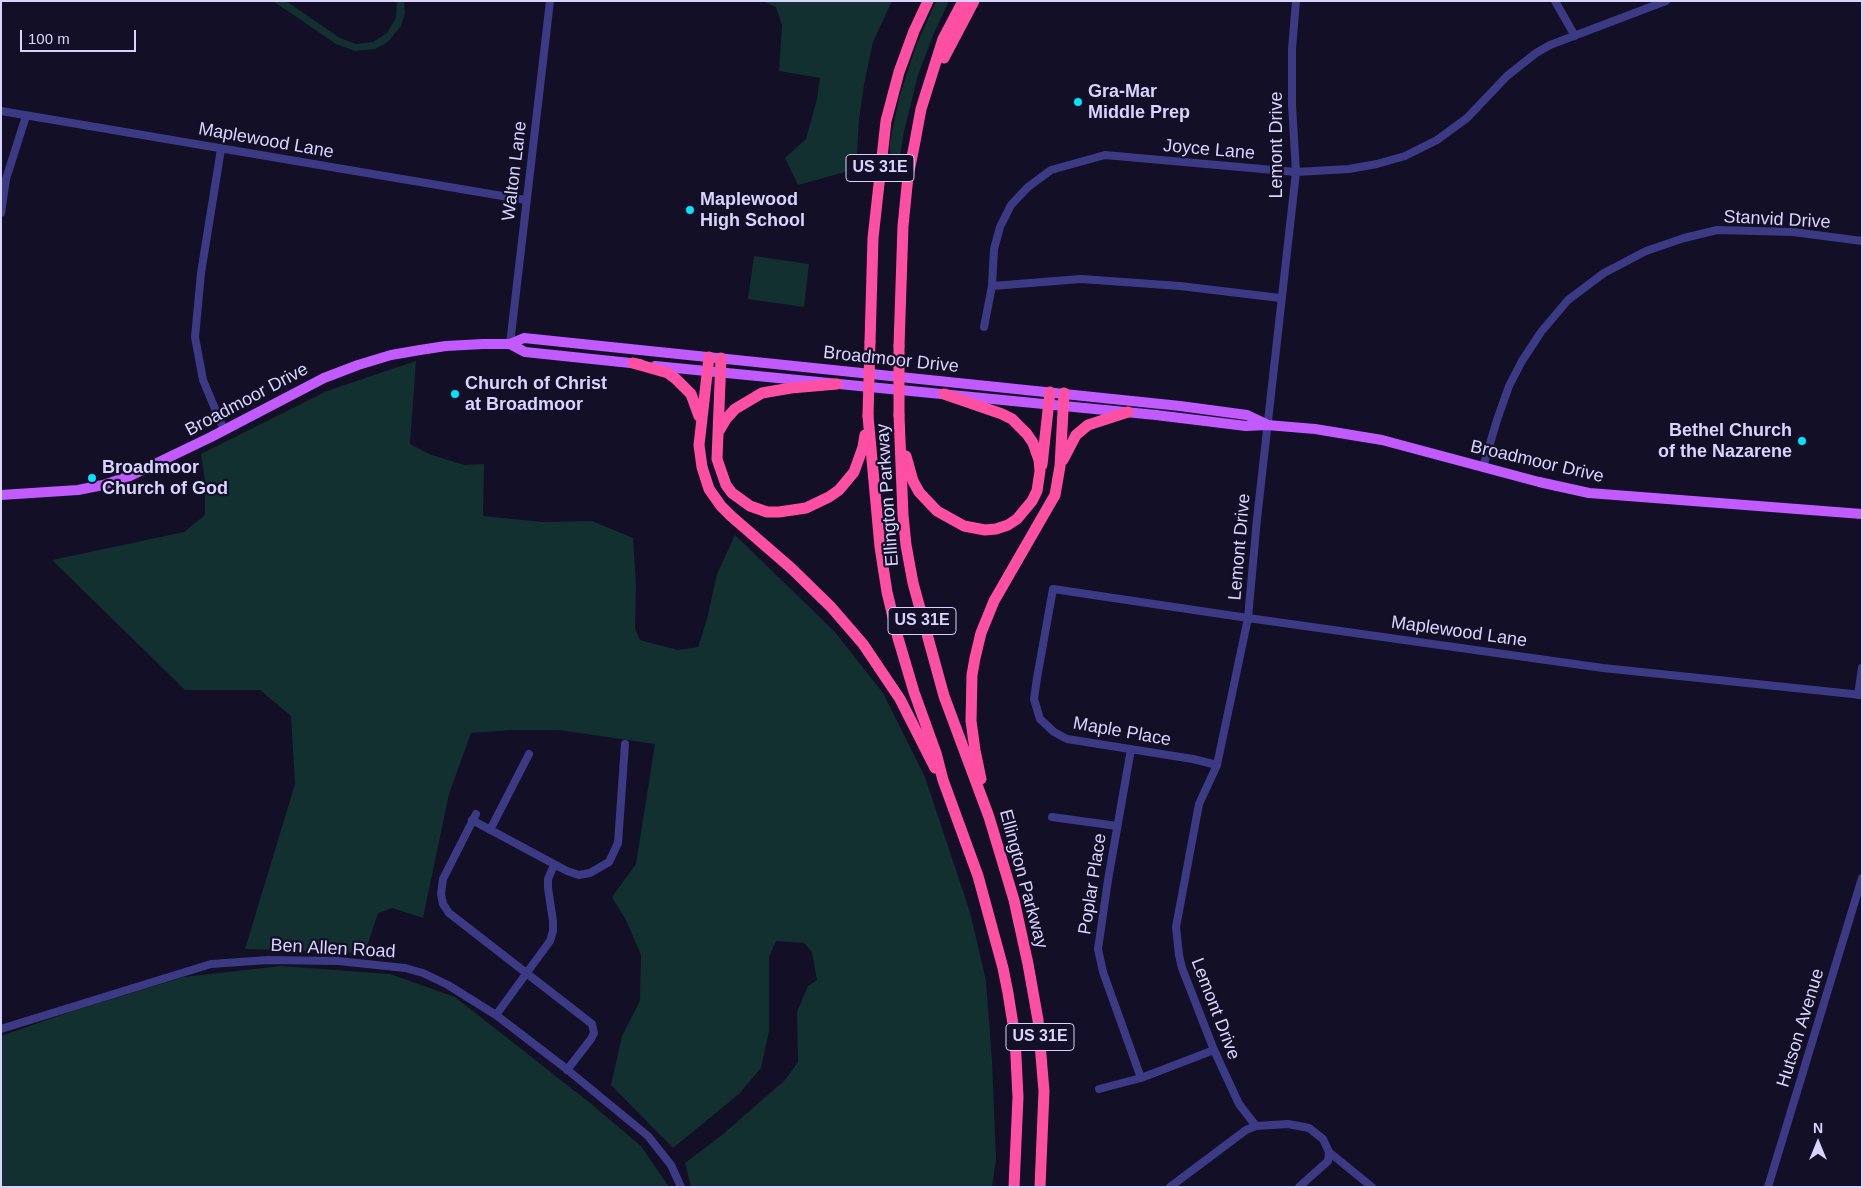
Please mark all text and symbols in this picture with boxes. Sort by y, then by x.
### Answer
scale bar [22,20,139,52]
text: 100 m [28,30,70,47]
place label: Gra-Mar Middle Prep [1088,81,1190,124]
street label: Lemont Drive [1266,91,1288,199]
marker: Gra-Mar Middle Prep [1072,96,1084,108]
street label: Maplewood Lane [197,118,335,164]
street label: Walton Lane [498,120,532,222]
street label: Joyce Lane [1162,135,1256,165]
road number: US 31E [846,154,914,182]
place label: Maplewood High School [700,189,805,232]
marker: Maplewood High School [684,204,696,216]
street label: Stanvid Drive [1723,206,1831,234]
street label: Broadmoor Drive [822,342,960,378]
street label: Broadmoor Drive [182,359,312,441]
place label: Church of Christ at Broadmoor [465,373,607,416]
marker: Church of Christ at Broadmoor [449,388,461,400]
place label: Bethel Church of the Nazarene [1658,420,1792,462]
street label: Ellington Parkway [872,423,904,567]
marker: Bethel Church of the Nazarene [1796,435,1808,447]
street label: Broadmoor Drive [1468,436,1606,488]
place label: Broadmoor Church of God [102,457,228,499]
marker: Broadmoor Church of God [86,472,98,484]
street label: Lemont Drive [1225,493,1255,601]
road number: US 31E [888,608,956,634]
street label: Maplewood Lane [1390,612,1528,652]
street label: Maple Place [1071,713,1173,751]
street label: Ellington Parkway [994,807,1052,951]
street label: Poplar Place [1074,832,1112,936]
street label: Ben Allen Road [270,935,396,963]
street label: Lemont Drive [1186,955,1244,1063]
street label: Hutson Avenue [1773,966,1829,1090]
road number: US 31E [1006,1024,1074,1050]
north arrow [1793,1118,1843,1168]
text: N [1813,1120,1823,1136]

